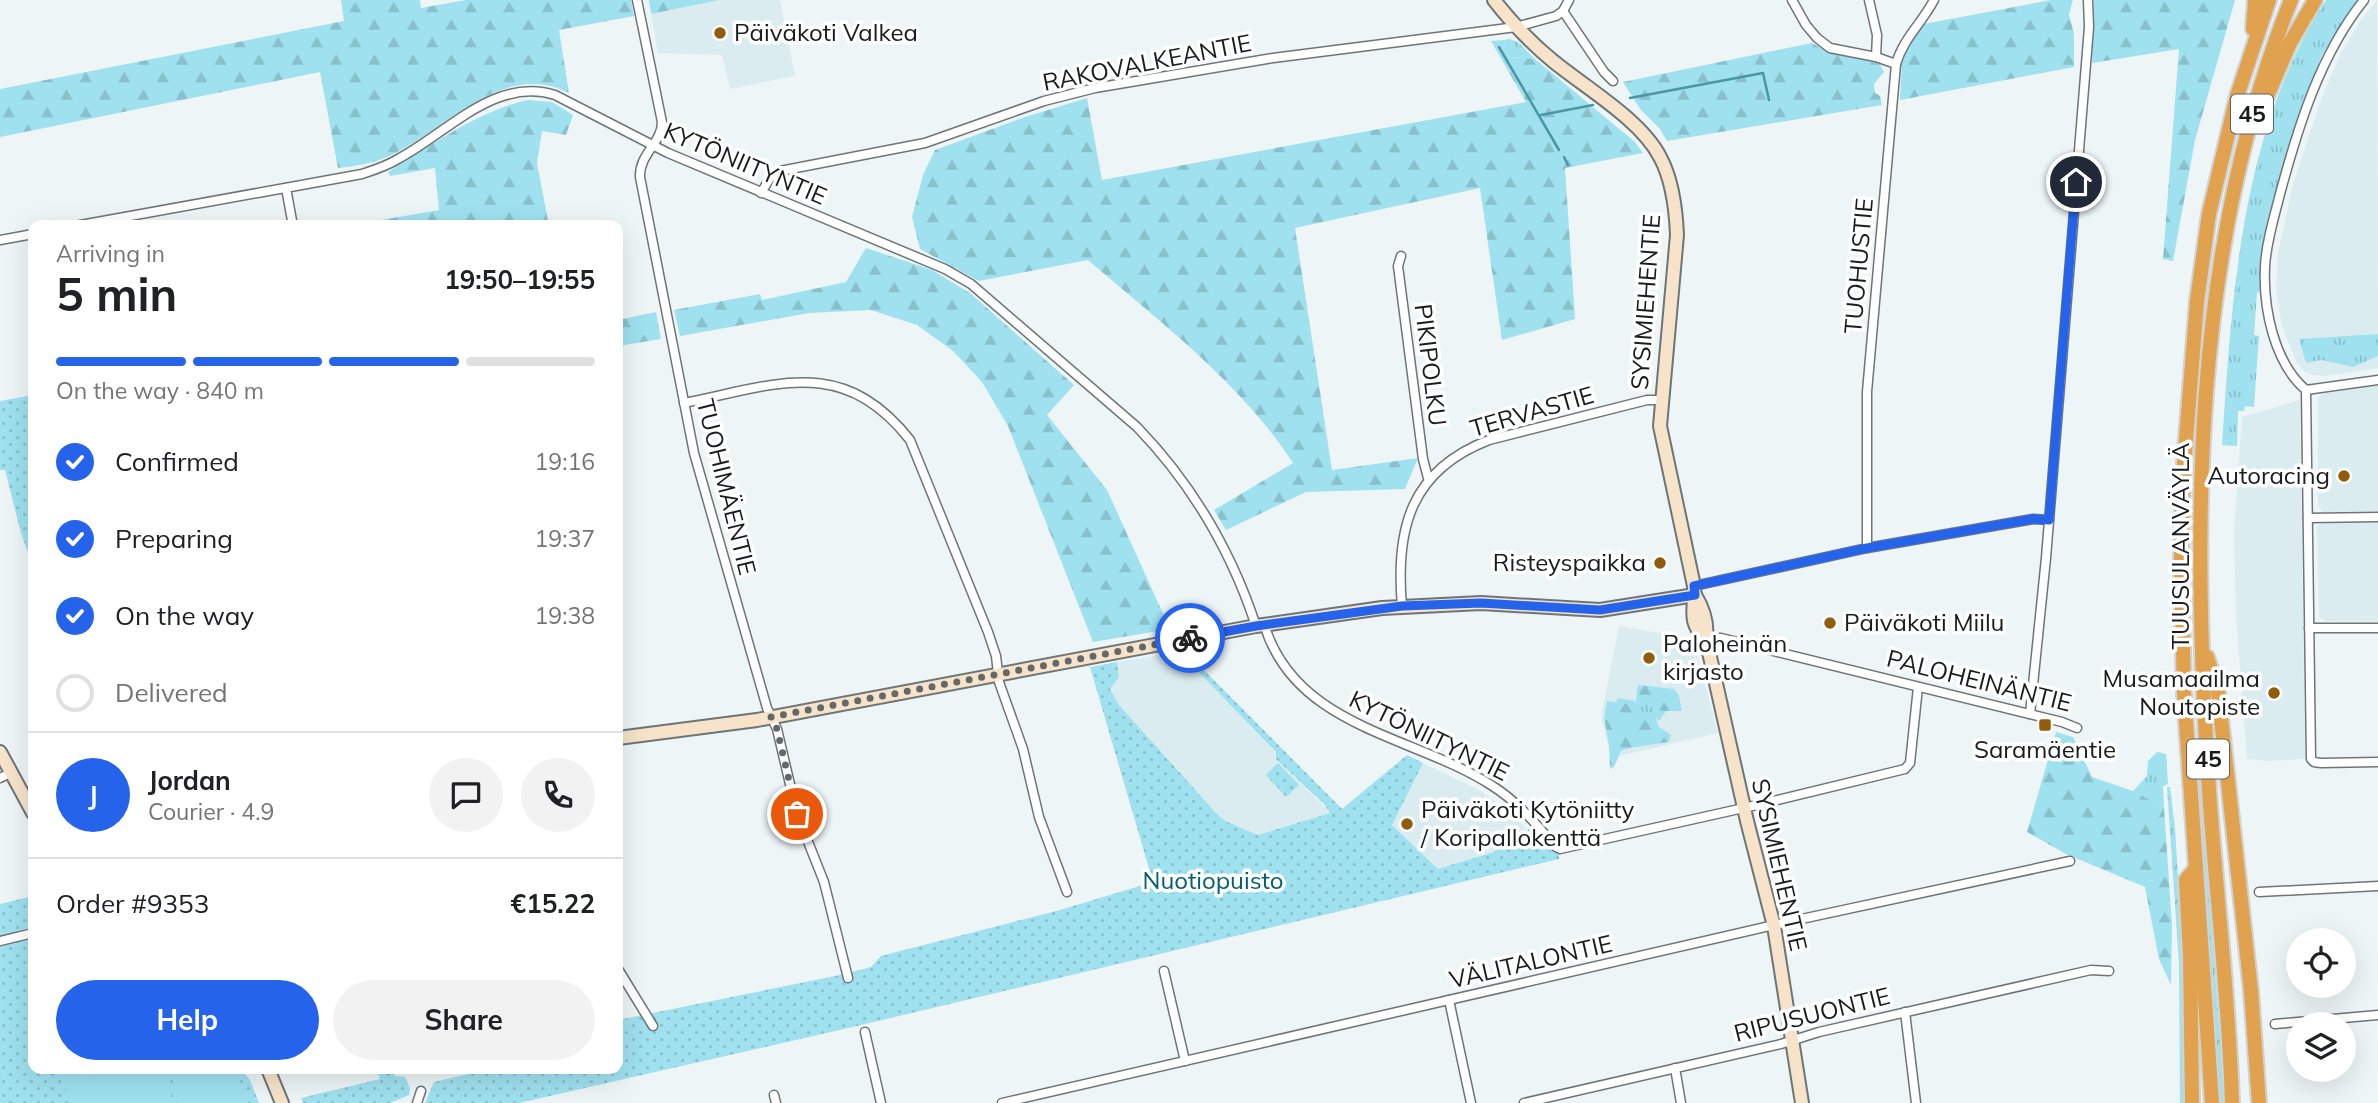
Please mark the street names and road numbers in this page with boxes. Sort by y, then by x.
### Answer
street label: RAKOVALKEANTIE [1040,27,1254,97]
road number: 45 [2231,94,2273,134]
street label: KYTÖNIITYNTIE [659,115,831,211]
street label: TUOHUSTIE [1837,197,1879,335]
street label: SYSIMIEHENTIE [1624,213,1666,391]
street label: PIKIPOLKU [1409,302,1453,428]
street label: TERVASTIE [1466,379,1597,443]
street label: TUOHIMÄENTIE [691,396,763,578]
street label: TUUSULANVÄYLÄ [2165,442,2195,649]
street label: PALOHEINÄNTIE [1884,643,2075,717]
street label: KYTÖNIITYNTIE [1345,683,1514,787]
road number: 45 [2187,740,2229,778]
street label: SYSIMIEHENTIE [1746,776,1814,954]
street label: VÄLITALONTIE [1446,928,1615,994]
street label: RIPUSUONTIE [1731,980,1893,1048]

